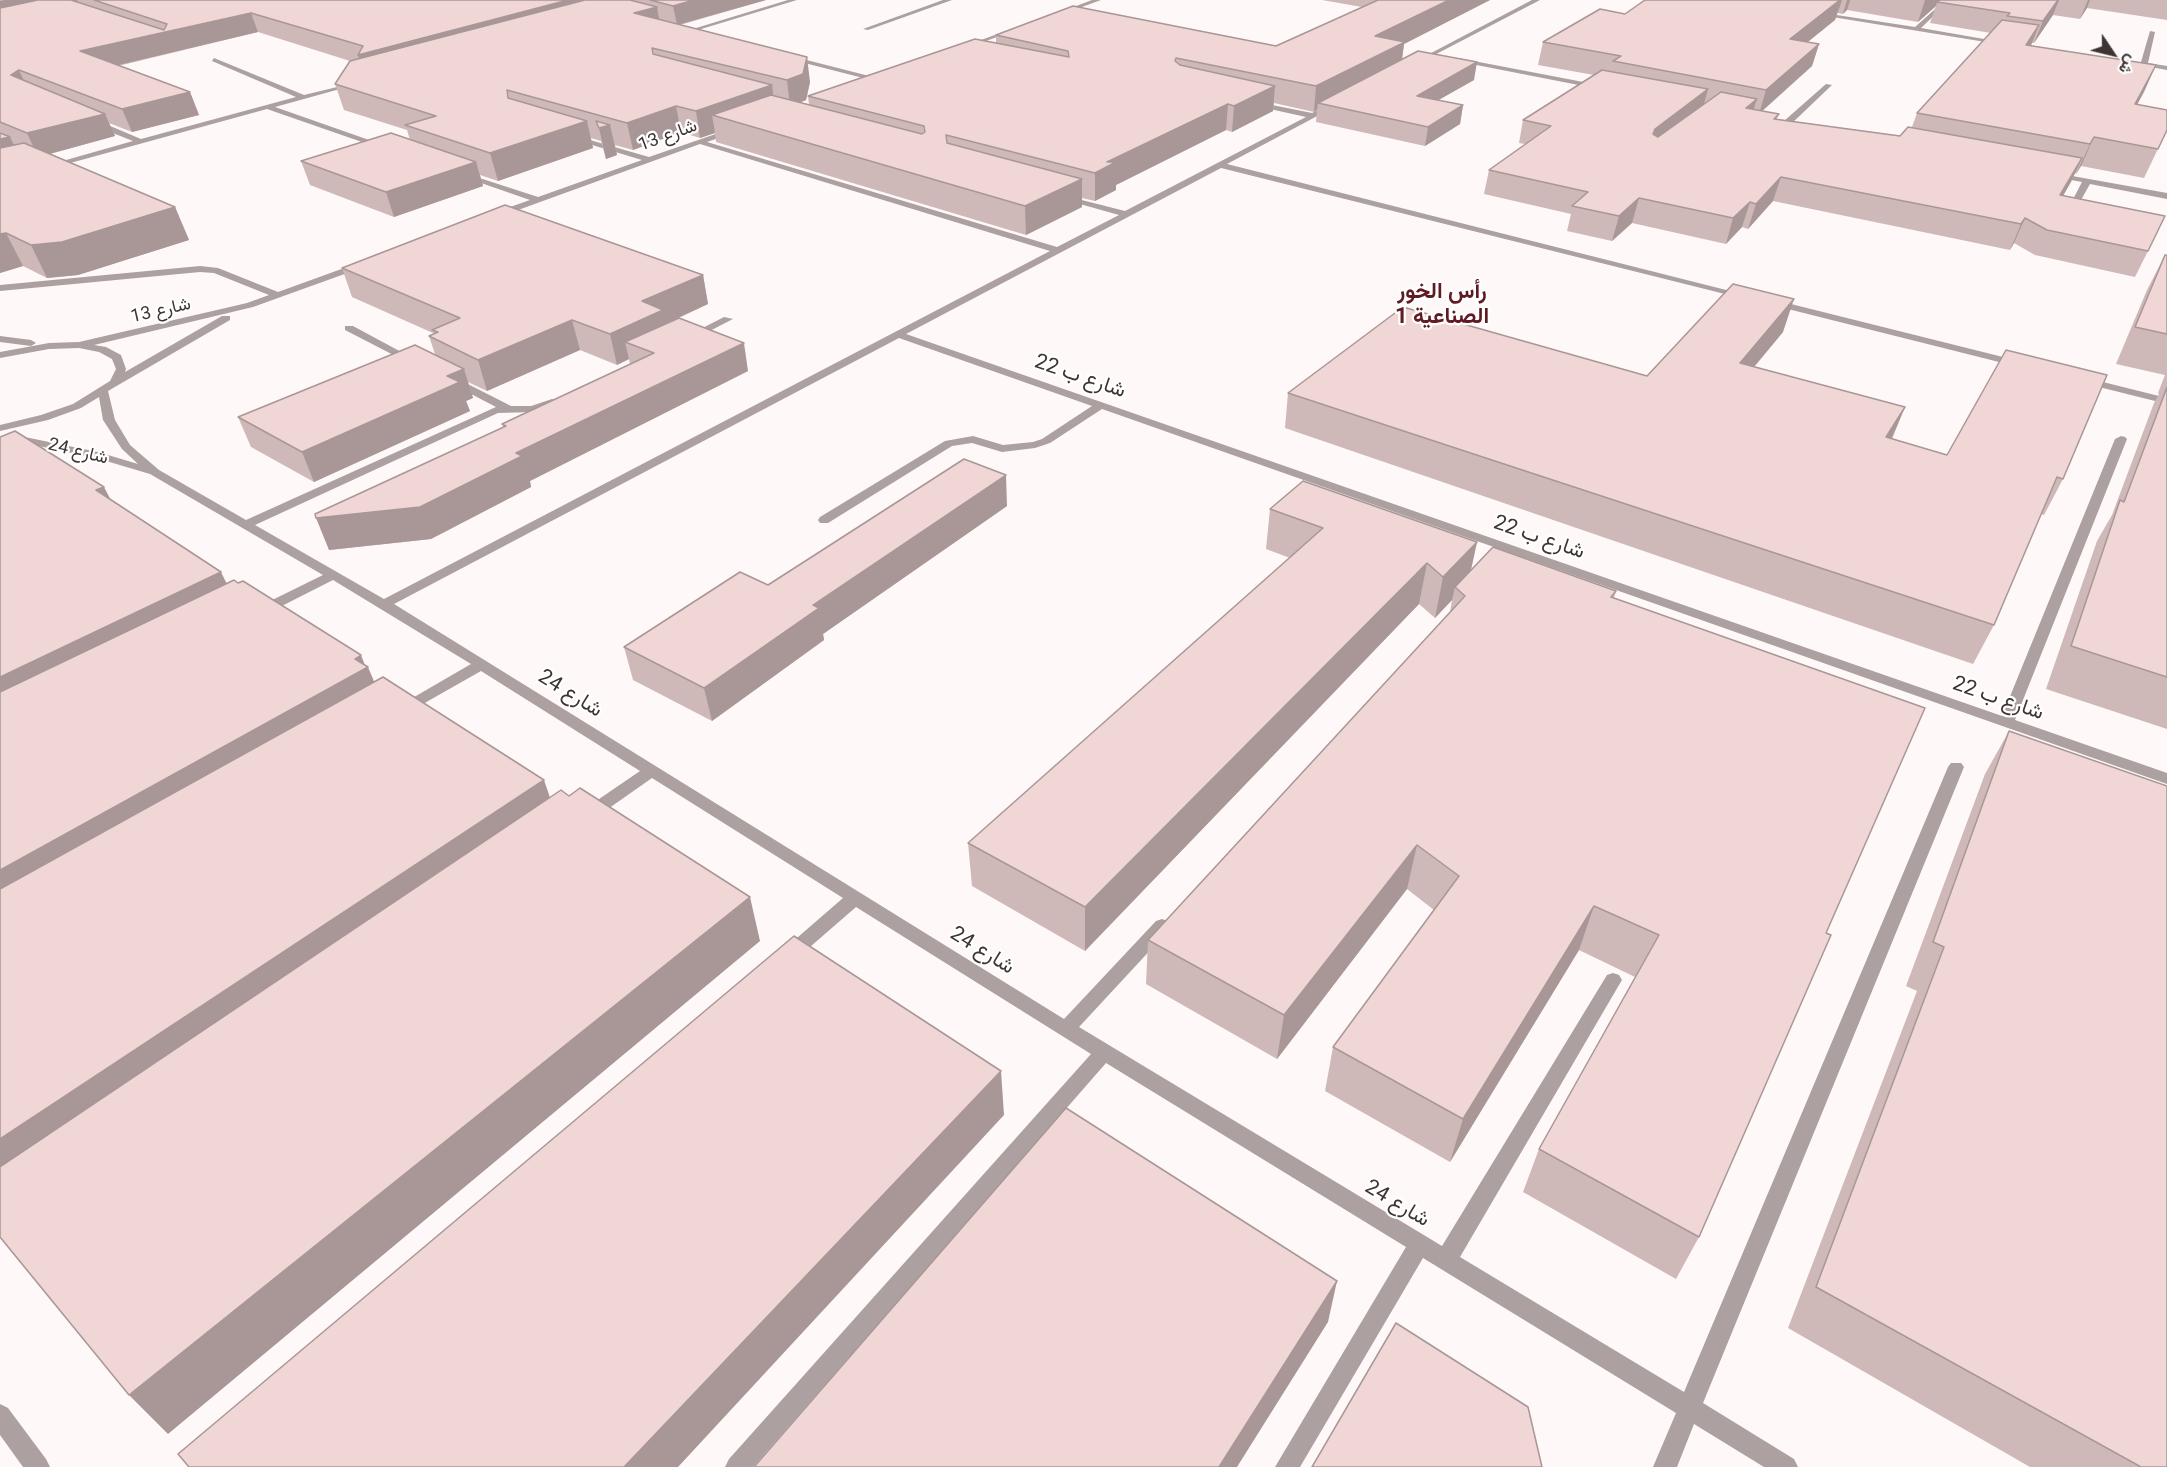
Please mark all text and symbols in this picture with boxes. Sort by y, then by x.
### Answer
north arrow [2083,24,2143,84]
text: ش [2115,51,2141,78]
street label: شارع 13 [636,115,700,157]
district label: رأس الخور الصناعية 1 [1395,279,1489,330]
street label: شارع 13 [129,294,193,328]
street label: شارع ب 22 [1031,350,1129,404]
street label: شارع 24 [46,434,110,470]
street label: شارع ب 22 [1490,511,1588,565]
street label: شارع 24 [533,664,607,724]
street label: شارع ب 22 [1949,672,2047,726]
street label: شارع 24 [945,921,1019,981]
street label: شارع 24 [1360,1175,1434,1233]

